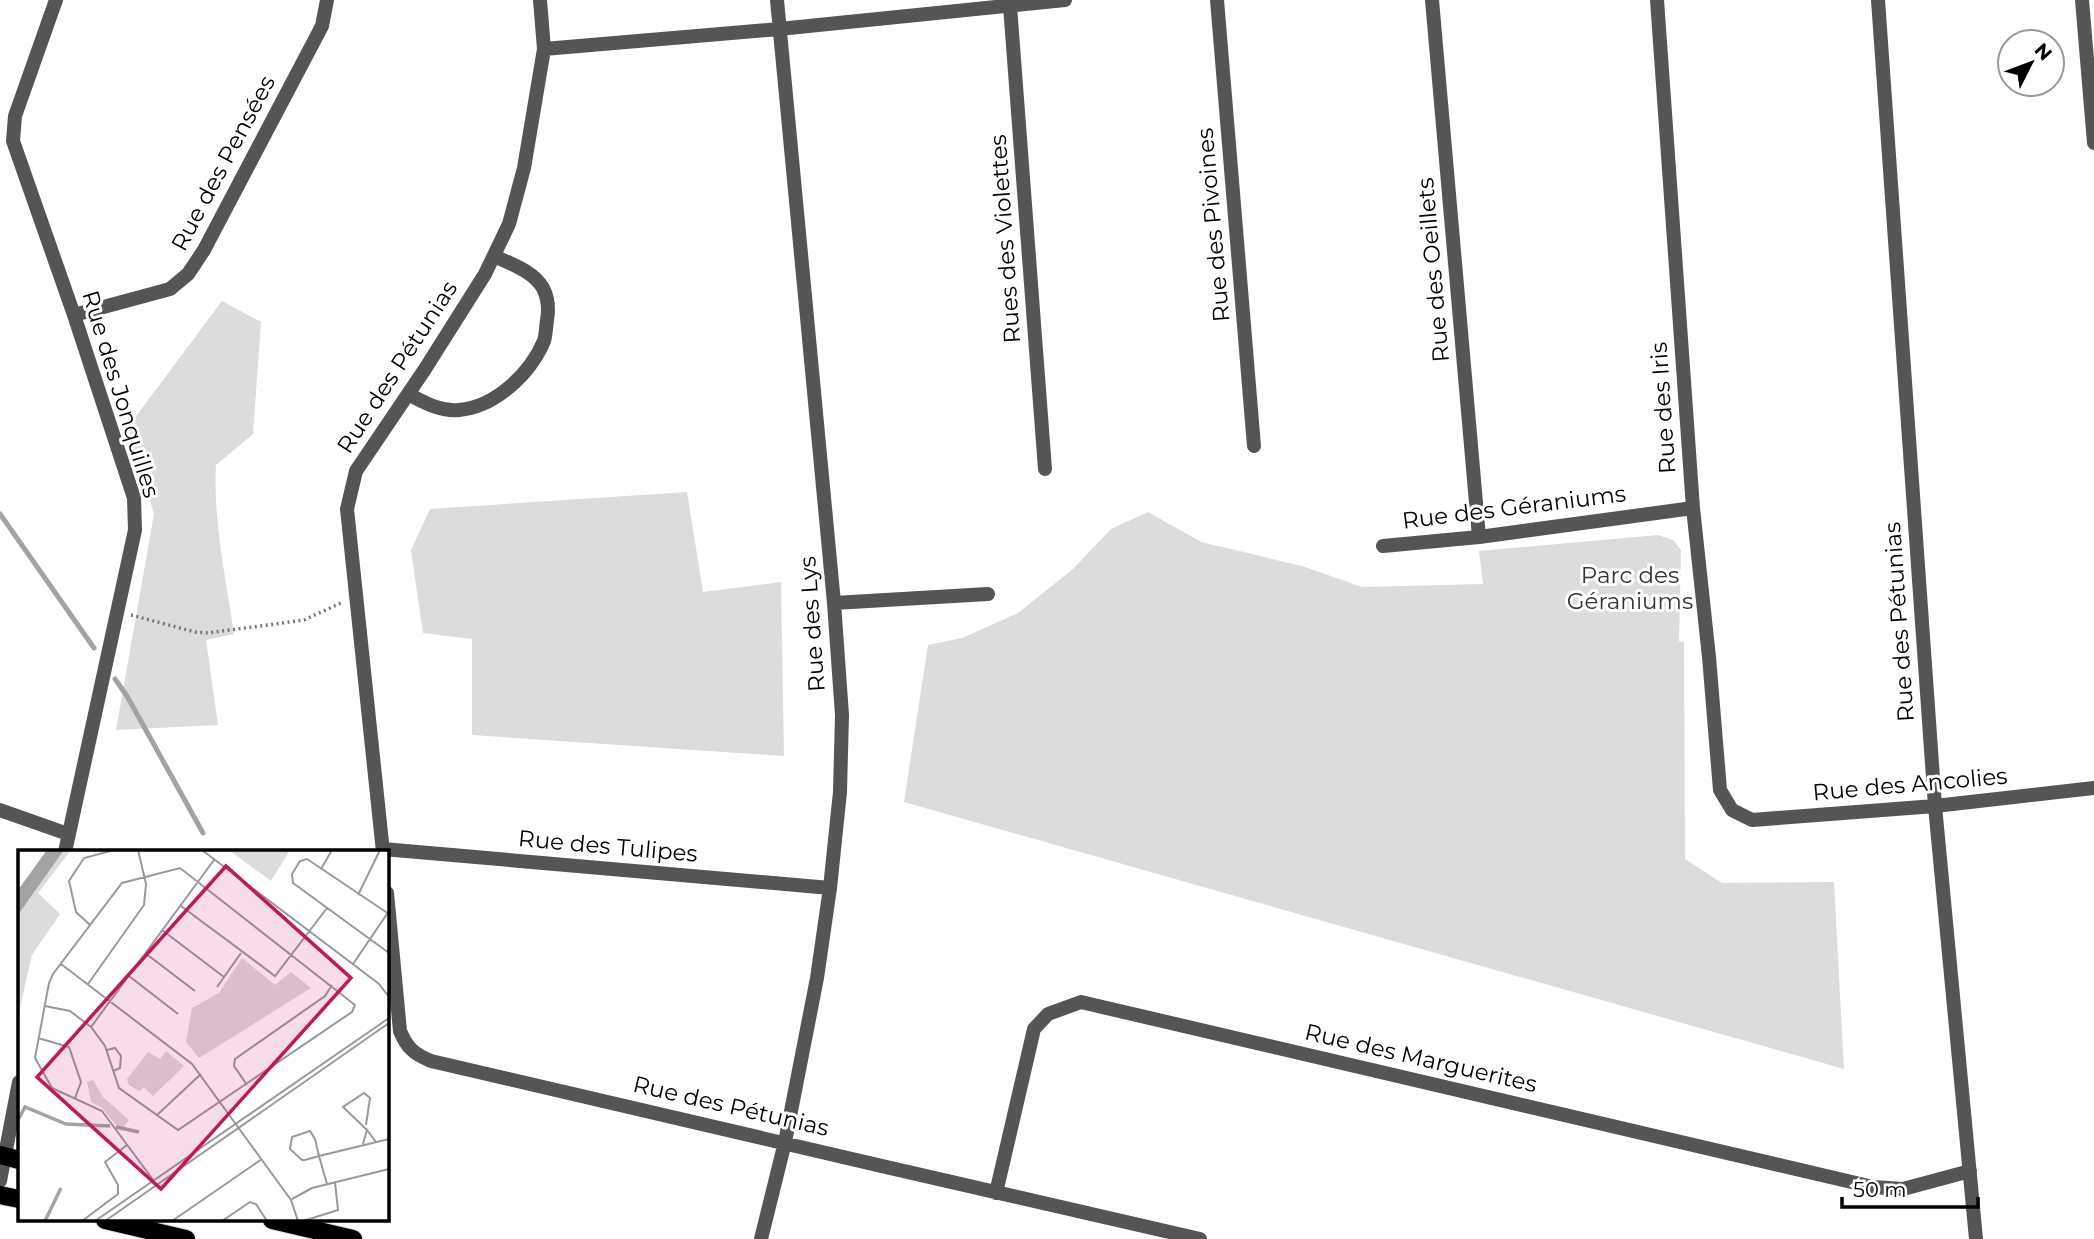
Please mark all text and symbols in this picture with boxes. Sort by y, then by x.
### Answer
north arrow [1996,28,2066,98]
text: N [2030,39,2057,65]
street label: Rue des Pensées [165,70,281,256]
street label: Rue des Pivoines [1191,127,1235,323]
street label: Rues des Violettes [984,134,1026,344]
street label: Rue des Oeillets [1411,177,1455,363]
street label: Rue des Pétunias [331,275,463,459]
street label: Rue des Jonquilles [76,287,166,501]
street label: Rue des Iris [1644,341,1682,475]
street label: Rue des Géraniums [1401,479,1627,535]
street label: Rue des Pétunias [1878,521,1920,723]
street label: Rue des Lys [793,555,831,693]
park label: Parc des Géraniums [1567,561,1693,615]
street label: Rue des Ancolies [1811,762,2009,806]
street label: Rue des Tulipes [517,824,699,868]
inset map [18,850,388,1222]
street label: Rue des Marguerites [1302,1018,1540,1098]
street label: Rue des Pétunias [630,1070,832,1142]
scale bar [1842,1166,1979,1210]
text: 50 m [1853,1177,1907,1202]

